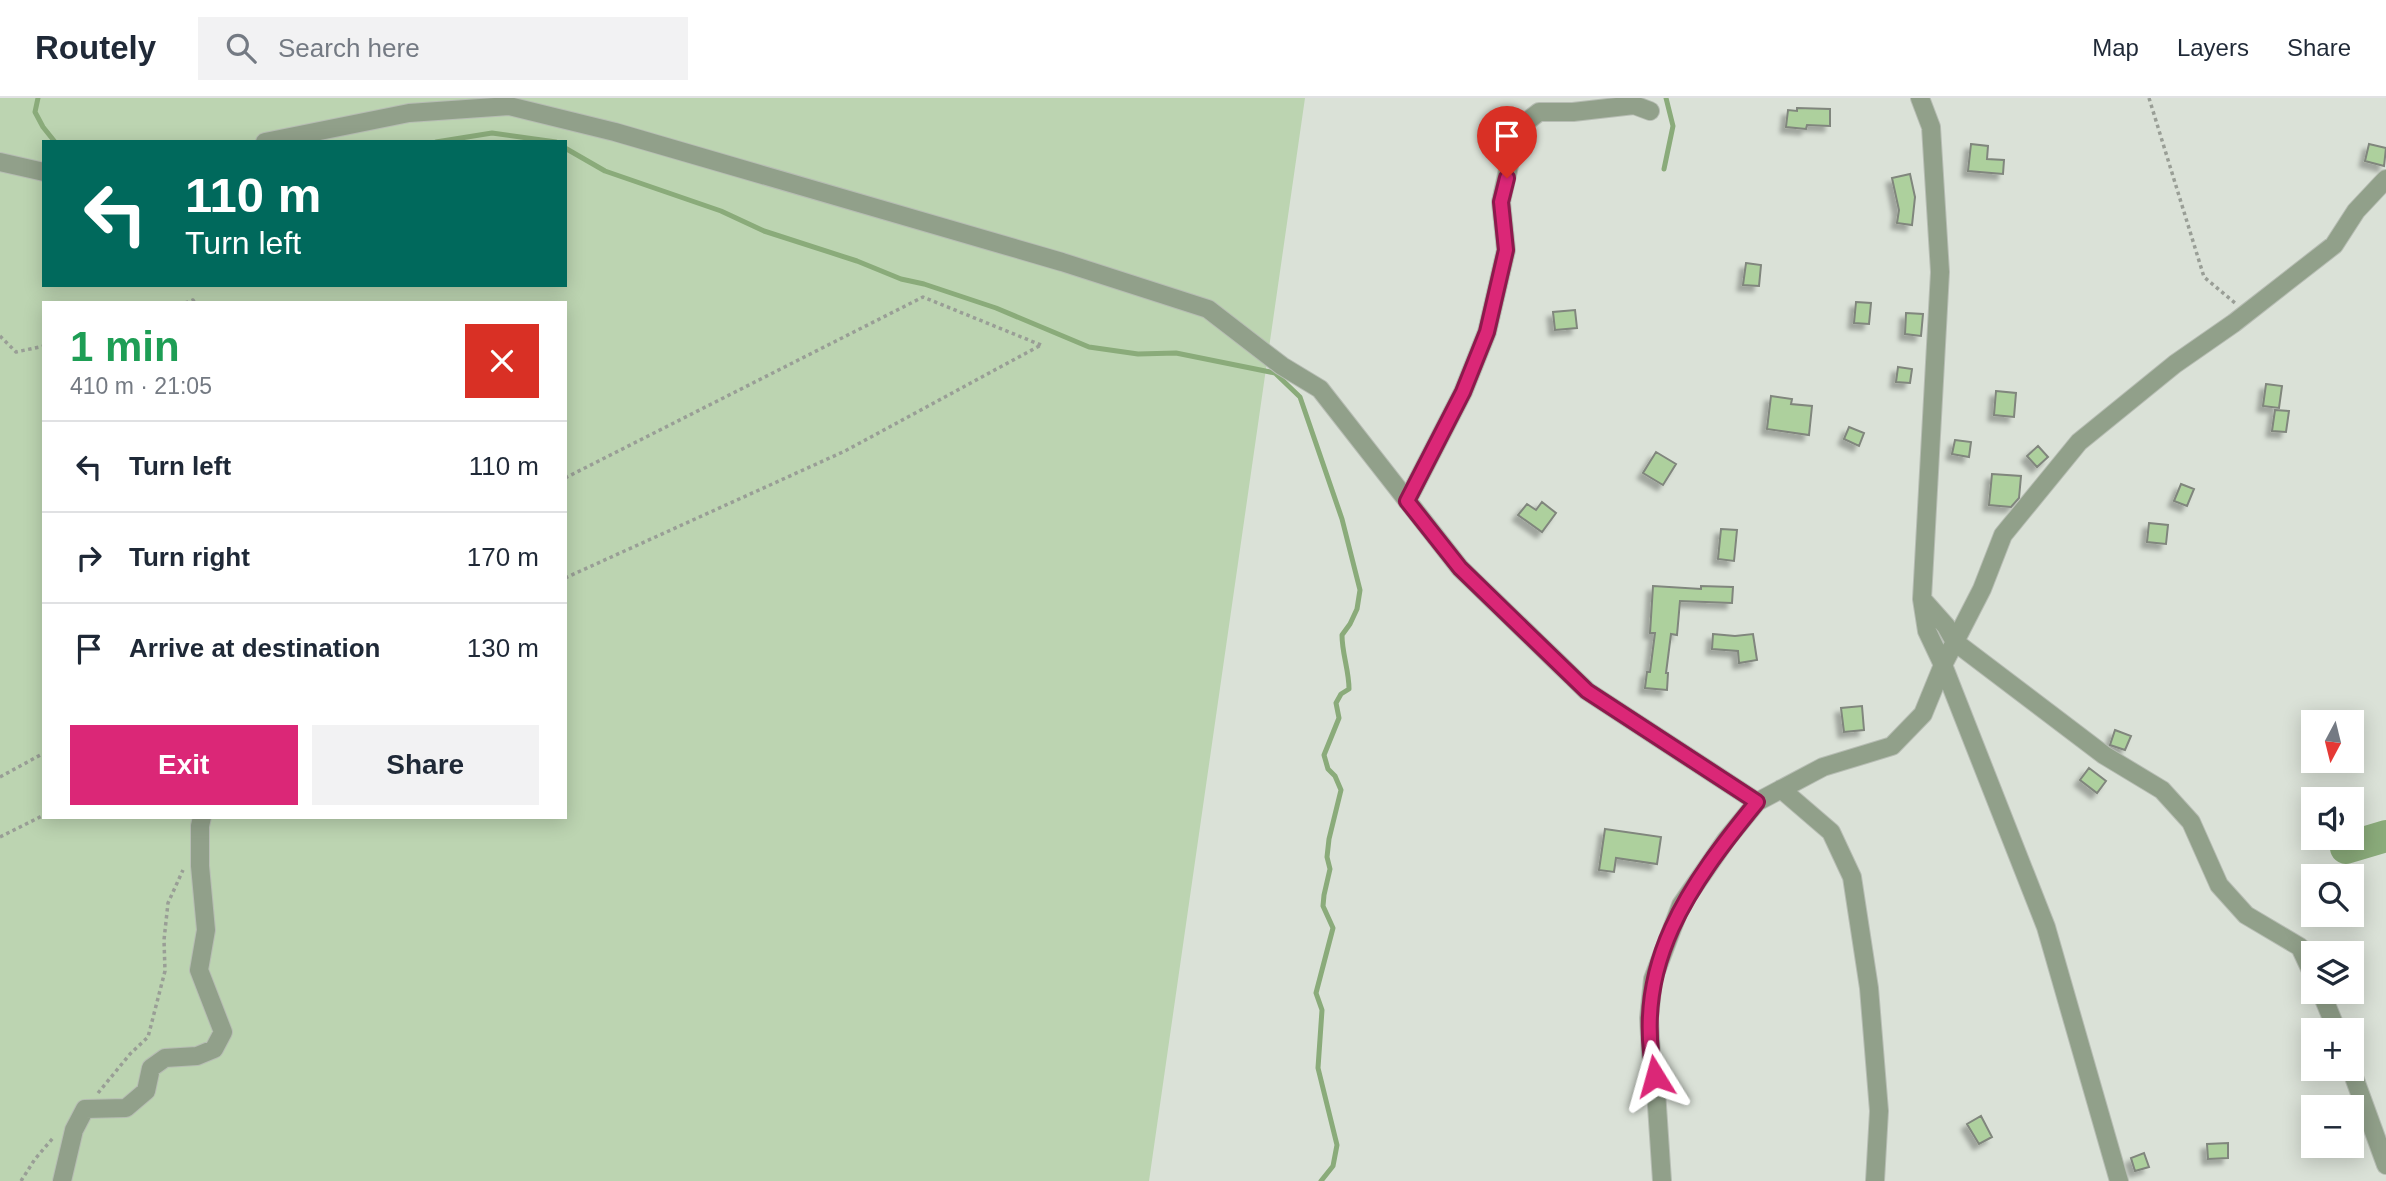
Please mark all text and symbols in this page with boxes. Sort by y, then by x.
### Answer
search box [198,17,688,80]
text: Routely [35,29,156,66]
icon: search [222,29,260,67]
text: Search here [278,33,420,63]
text: Map [2092,34,2139,61]
text: Layers [2177,34,2249,61]
text: Share [2287,34,2351,61]
pin [1477,106,1537,178]
icon: arrive [1488,117,1526,155]
icon: left [70,168,161,259]
text: 110 m [185,168,321,222]
text: Turn left [185,225,301,261]
text: 1 min [70,323,180,370]
button: close [465,324,539,398]
text: 410 m · 21:05 [70,373,212,399]
icon: left [70,448,108,486]
text: Turn left [129,451,231,481]
text: 110 m [469,451,539,481]
icon: right [70,539,108,577]
text: Turn right [129,542,250,572]
text: 170 m [467,542,539,572]
icon: arrive [70,630,108,668]
text: Arrive at destination [129,633,380,663]
text: 130 m [467,633,539,663]
north arrow [2301,710,2364,774]
map controls [2301,710,2364,1158]
button: Exit [70,725,298,805]
button: Share [312,725,539,805]
button: sound [2301,787,2364,850]
button: search [2301,864,2364,927]
button: layers [2301,941,2364,1004]
button: + [2301,1018,2364,1081]
position arrow [1618,1039,1692,1113]
button: − [2301,1095,2364,1158]

